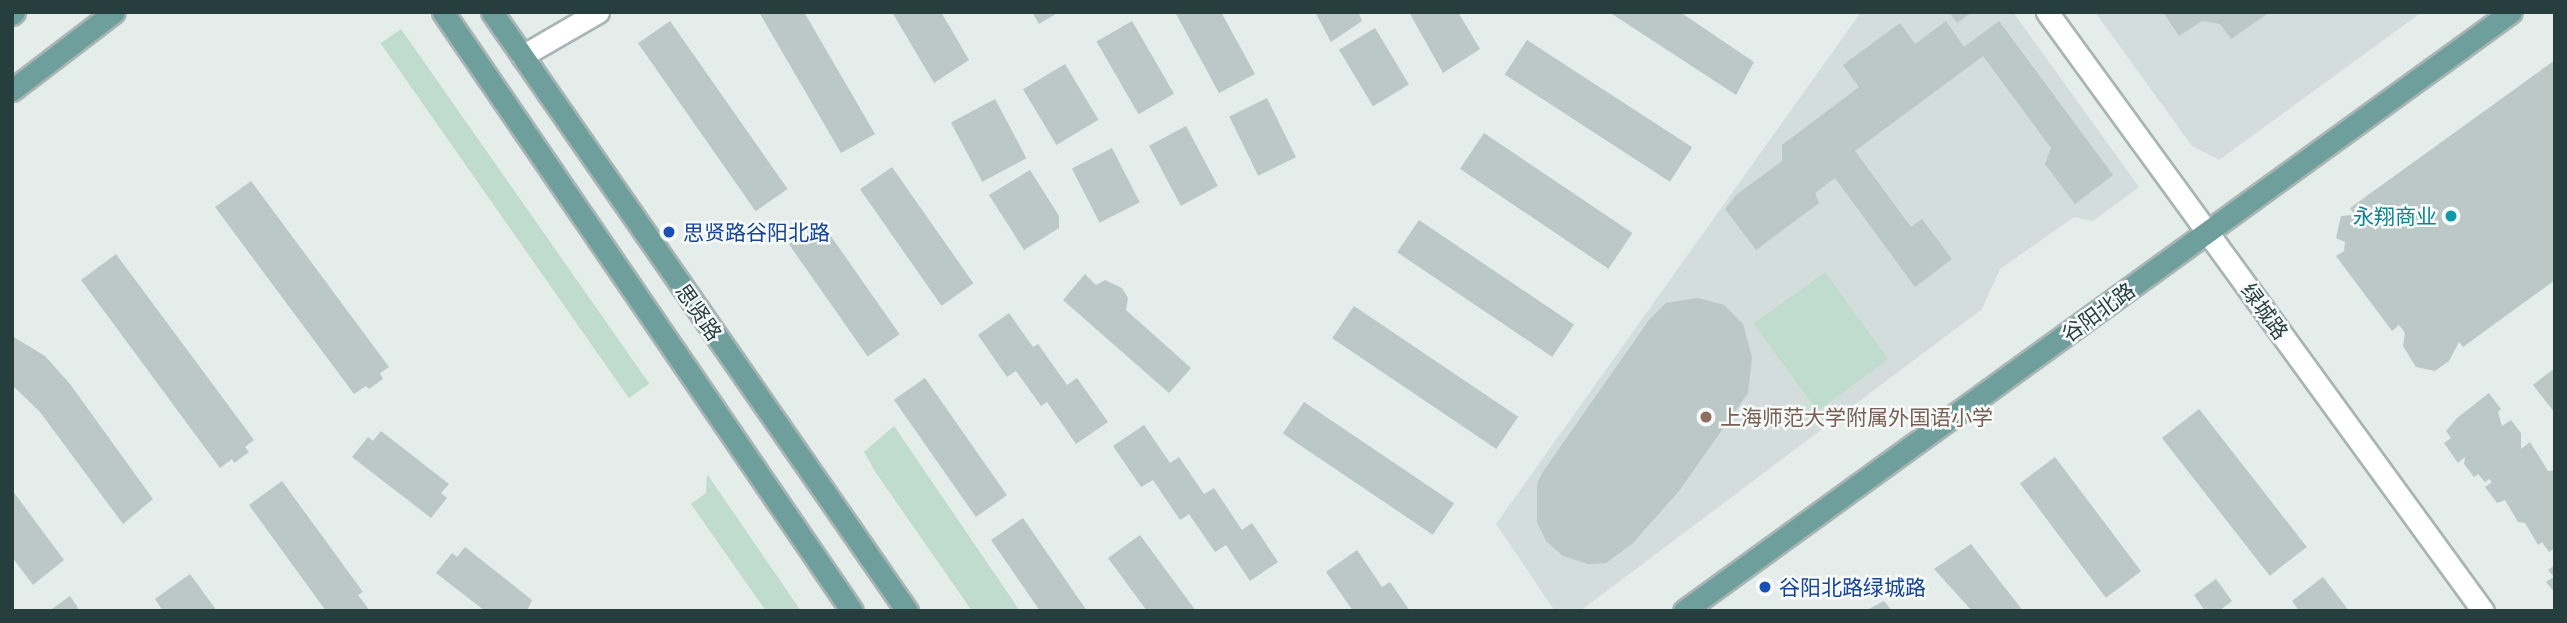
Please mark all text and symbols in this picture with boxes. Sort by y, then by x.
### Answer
place label: 永翔商业 [2353,203,2437,229]
marker: 永翔商业 [2443,208,2459,224]
place label: 思贤路谷阳北路 [683,219,830,245]
marker: 思贤路谷阳北路 [661,224,677,240]
street label: 谷阳北路 [2057,277,2139,347]
street label: 绿城路 [2236,278,2294,344]
street label: 思贤路 [671,279,727,345]
place label: 上海师范大学附属外国语小学 [1720,404,1993,430]
marker: 上海师范大学附属外国语小学 [1698,409,1714,425]
place label: 谷阳北路绿城路 [1779,574,1926,600]
marker: 谷阳北路绿城路 [1757,579,1773,595]

